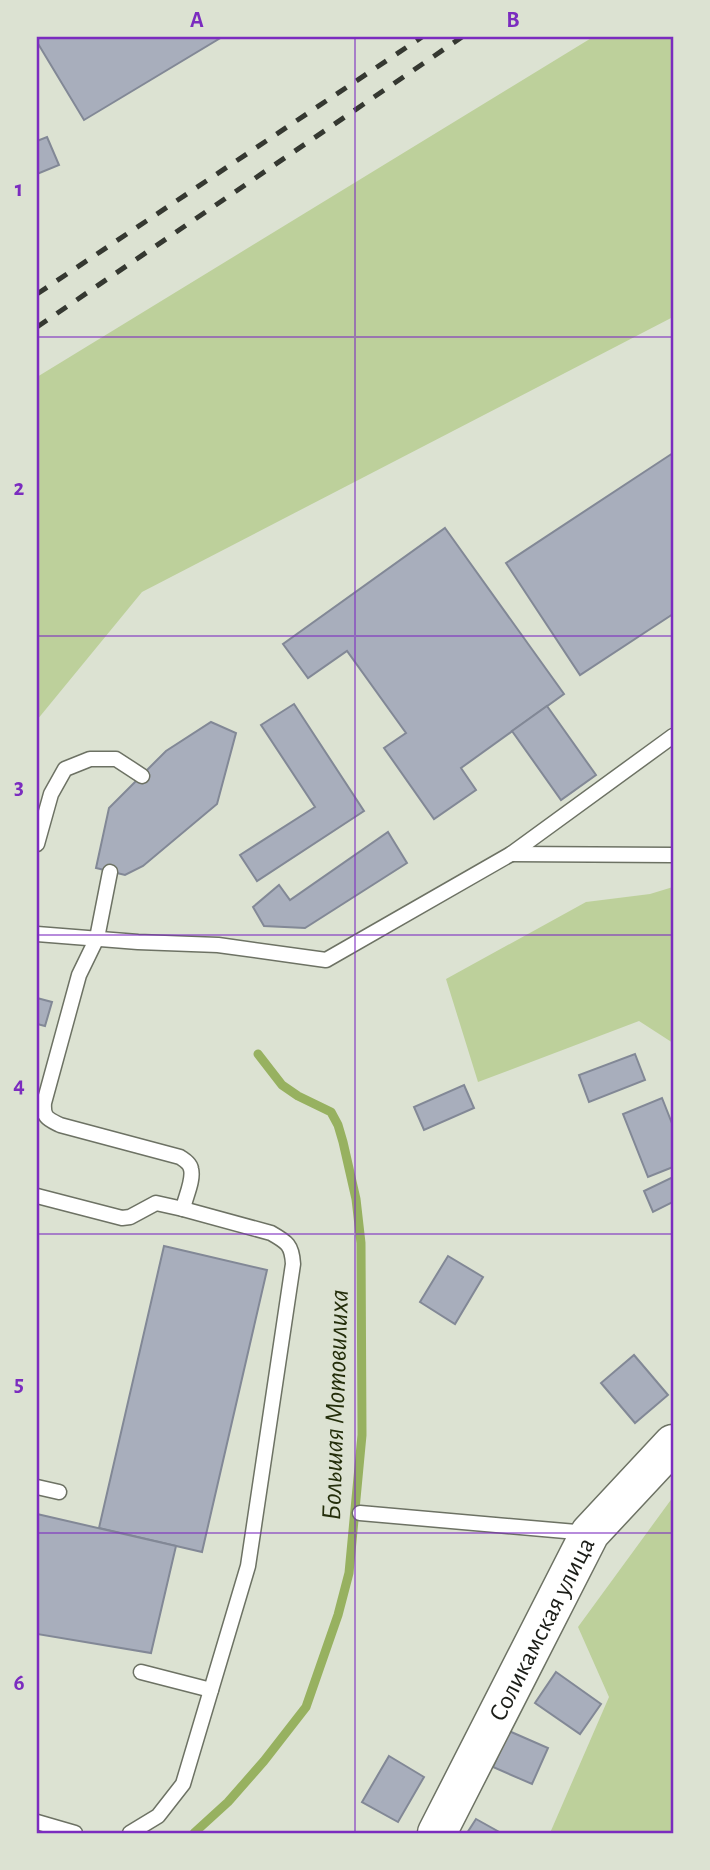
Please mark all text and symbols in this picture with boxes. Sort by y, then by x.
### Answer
text: A [190,9,204,32]
text: B [506,9,520,32]
text: 1 [15,178,23,201]
text: 2 [14,477,25,500]
text: 3 [14,776,24,799]
text: 4 [13,1074,25,1097]
water label: Большая Мотовилиха [318,1289,354,1521]
text: 5 [14,1373,24,1396]
street label: Соликамская улица [484,1533,600,1726]
text: 6 [13,1672,25,1695]

